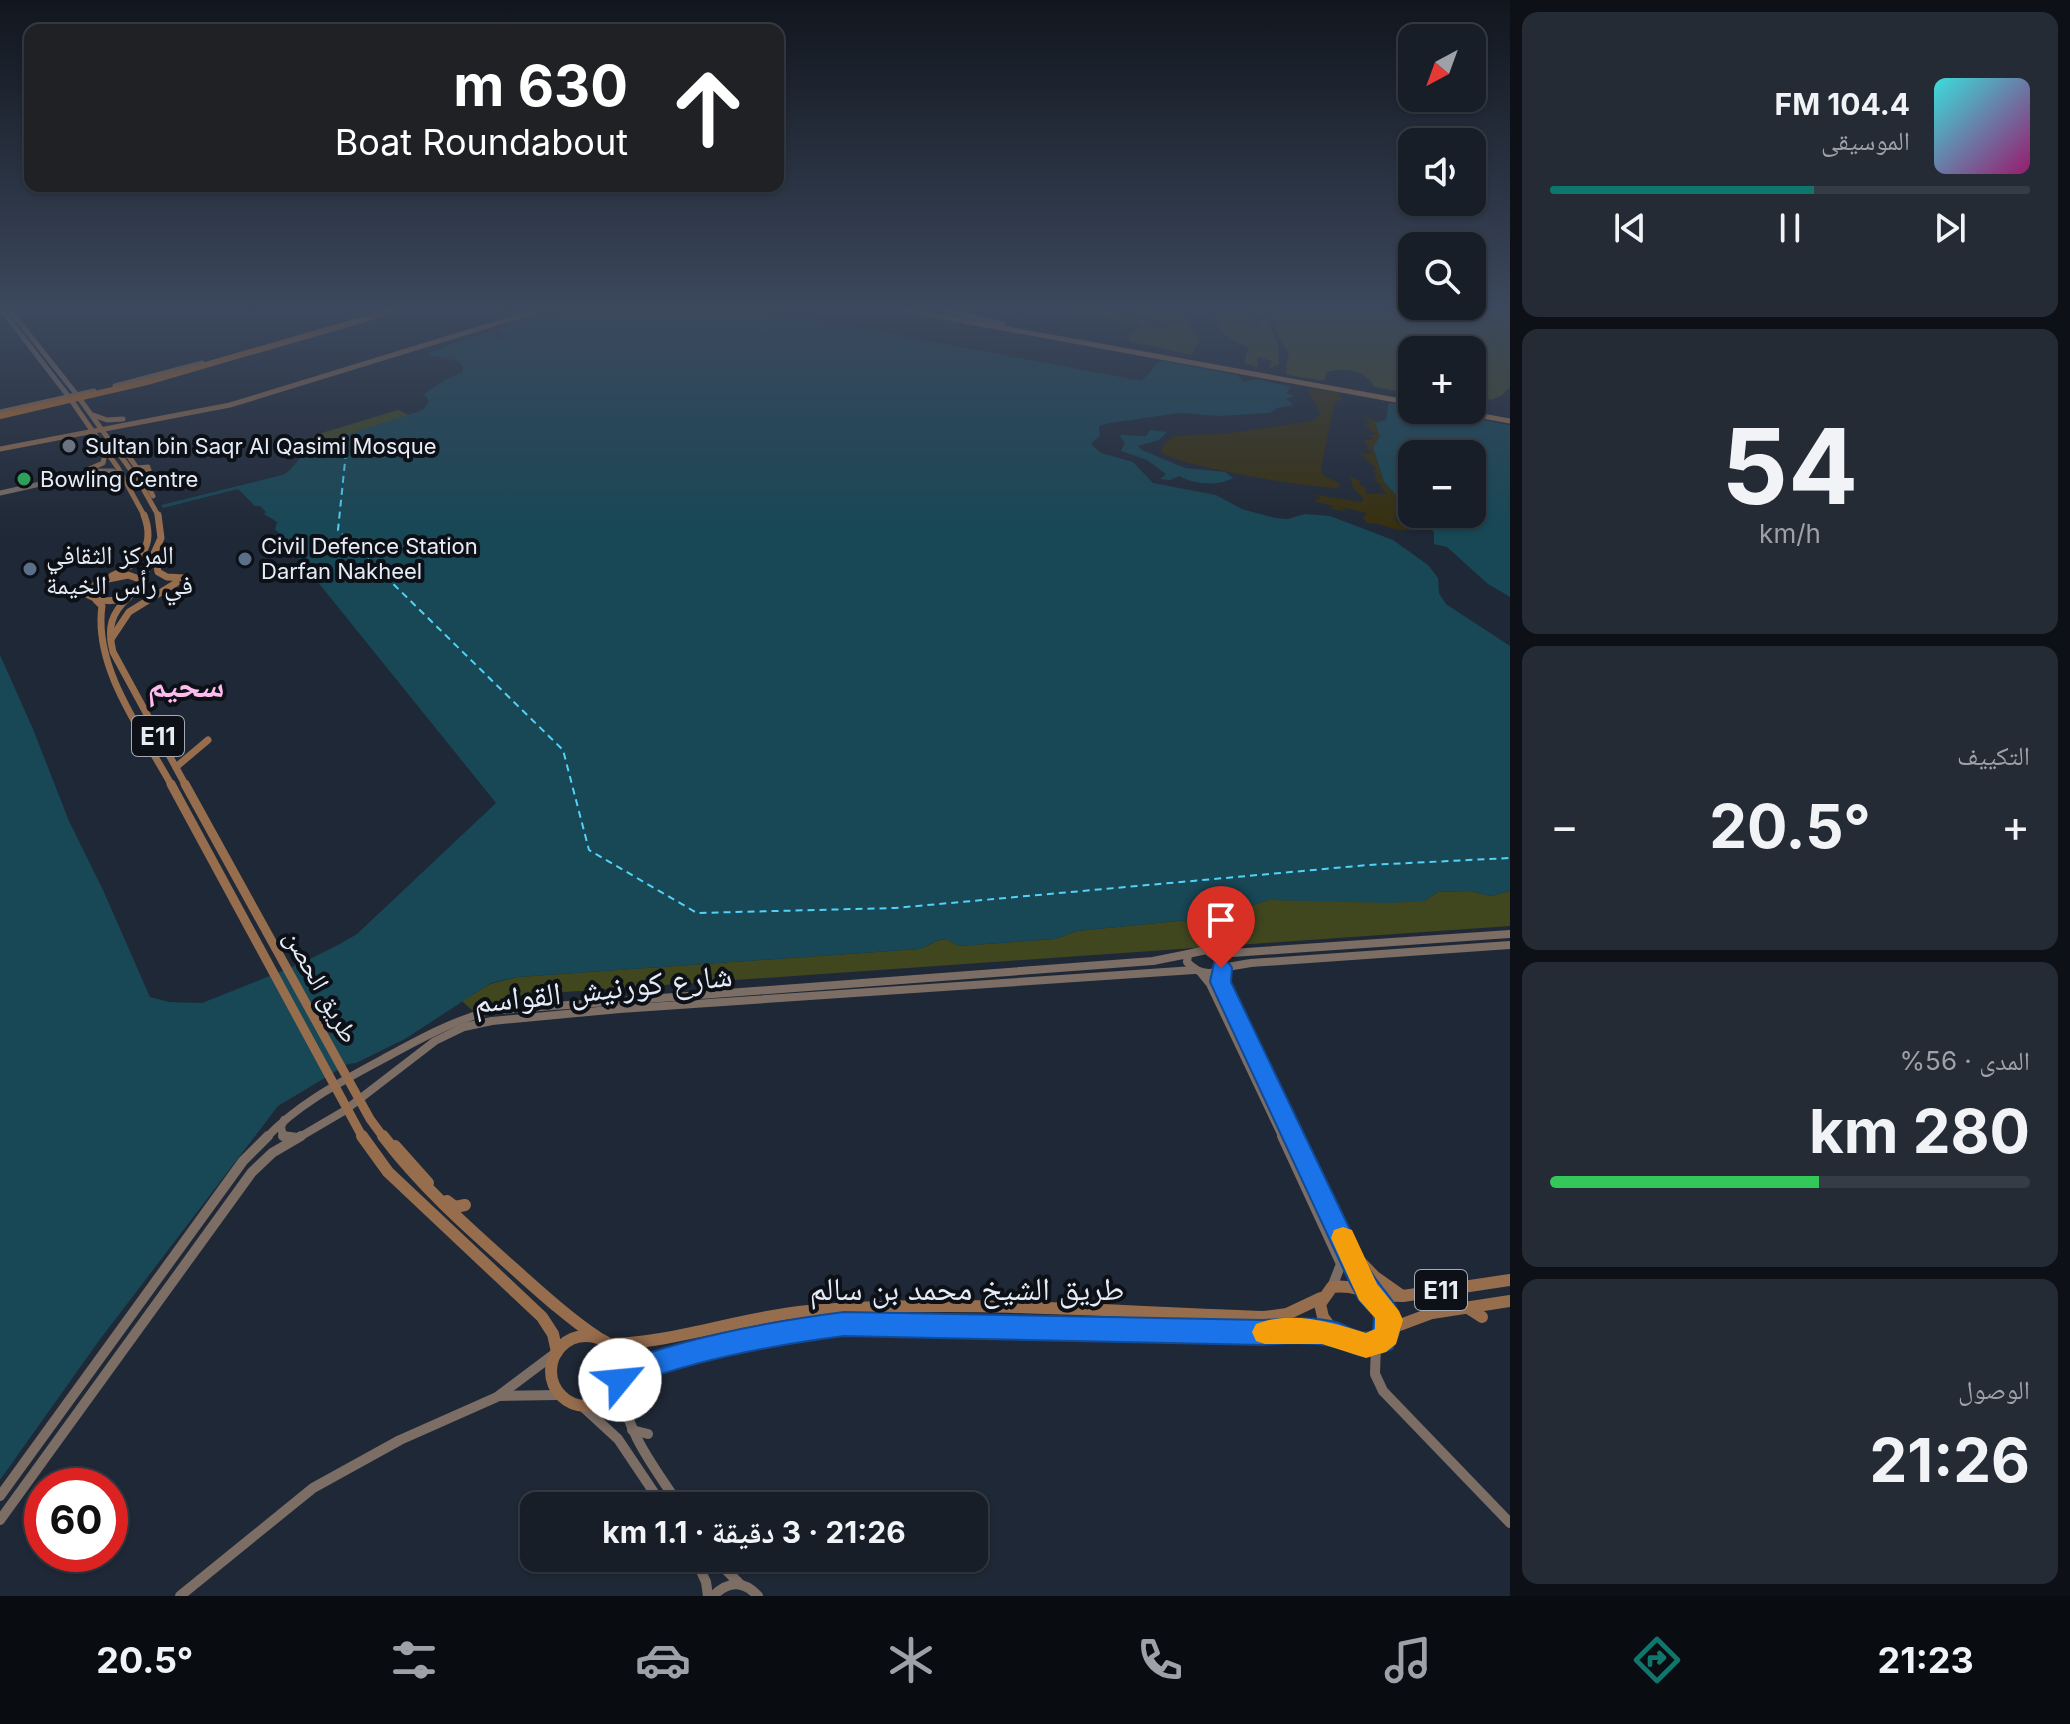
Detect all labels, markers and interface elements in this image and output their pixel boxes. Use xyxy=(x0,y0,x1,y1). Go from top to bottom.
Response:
north arrow xyxy=(1398,24,1486,112)
map controls xyxy=(1398,24,1486,528)
text: 630 m xyxy=(453,52,628,120)
icon: ahead xyxy=(656,56,760,160)
text: 104.4 FM xyxy=(1775,86,1910,122)
text: Boat Roundabout xyxy=(335,120,628,164)
text: الموسيقى xyxy=(1821,125,1910,156)
button: sound xyxy=(1398,128,1486,216)
icon: previous xyxy=(1608,206,1652,250)
icon: pause xyxy=(1768,206,1812,250)
icon: next xyxy=(1928,206,1972,250)
button: search xyxy=(1398,232,1486,320)
button: + xyxy=(1398,336,1486,424)
text: 54 xyxy=(1722,403,1858,529)
place label: Sultan bin Saqr Al Qasimi Mosque xyxy=(85,433,437,459)
marker: Sultan bin Saqr Al Qasimi Mosque xyxy=(60,437,78,455)
button: − xyxy=(1398,440,1486,528)
place label: Bowling Centre xyxy=(40,466,198,492)
marker: Bowling Centre xyxy=(15,470,33,488)
text: km/h xyxy=(1759,518,1821,549)
place label: Civil Defence Station Darfan Nakheel xyxy=(261,533,478,584)
place label: المركز الثقافي في رأس الخيمة xyxy=(46,539,193,605)
marker: Civil Defence Station Darfan Nakheel xyxy=(236,550,254,568)
marker: المركز الثقافي في رأس الخيمة xyxy=(21,560,39,578)
district label: سحيم xyxy=(147,664,225,708)
road number: E11 xyxy=(132,716,184,756)
text: التكييف xyxy=(1957,740,2030,771)
text: 20.5° xyxy=(1709,790,1871,862)
text: − xyxy=(1550,799,1579,853)
text: + xyxy=(2001,799,2030,853)
pin xyxy=(1187,886,1255,968)
icon: arrive xyxy=(1199,898,1243,942)
street label: طريق الحصن xyxy=(277,924,366,1049)
street label: شارع كورنيش القواسم xyxy=(472,955,734,1023)
text: المدى · 56% xyxy=(1900,1045,2030,1076)
text: 280 km xyxy=(1809,1095,2030,1167)
street label: طريق الشيخ محمد بن سالم xyxy=(810,1269,1124,1310)
road number: E11 xyxy=(1415,1270,1467,1310)
position arrow xyxy=(578,1338,662,1422)
text: الوصول xyxy=(1958,1374,2030,1405)
text: 21:26 xyxy=(1870,1424,2030,1496)
speed limit sign: 60 xyxy=(24,1468,128,1572)
text: 21:26 · 3 دقيقة · 1.1 km xyxy=(602,1514,906,1550)
icon: filters xyxy=(386,1632,442,1688)
icon: car xyxy=(635,1632,691,1688)
icon: climate xyxy=(883,1632,939,1688)
icon: phone xyxy=(1132,1632,1188,1688)
icon: music xyxy=(1380,1632,1436,1688)
icon: directions xyxy=(1629,1632,1685,1688)
text: 20.5° xyxy=(96,1638,193,1682)
text: 21:23 xyxy=(1878,1638,1974,1682)

